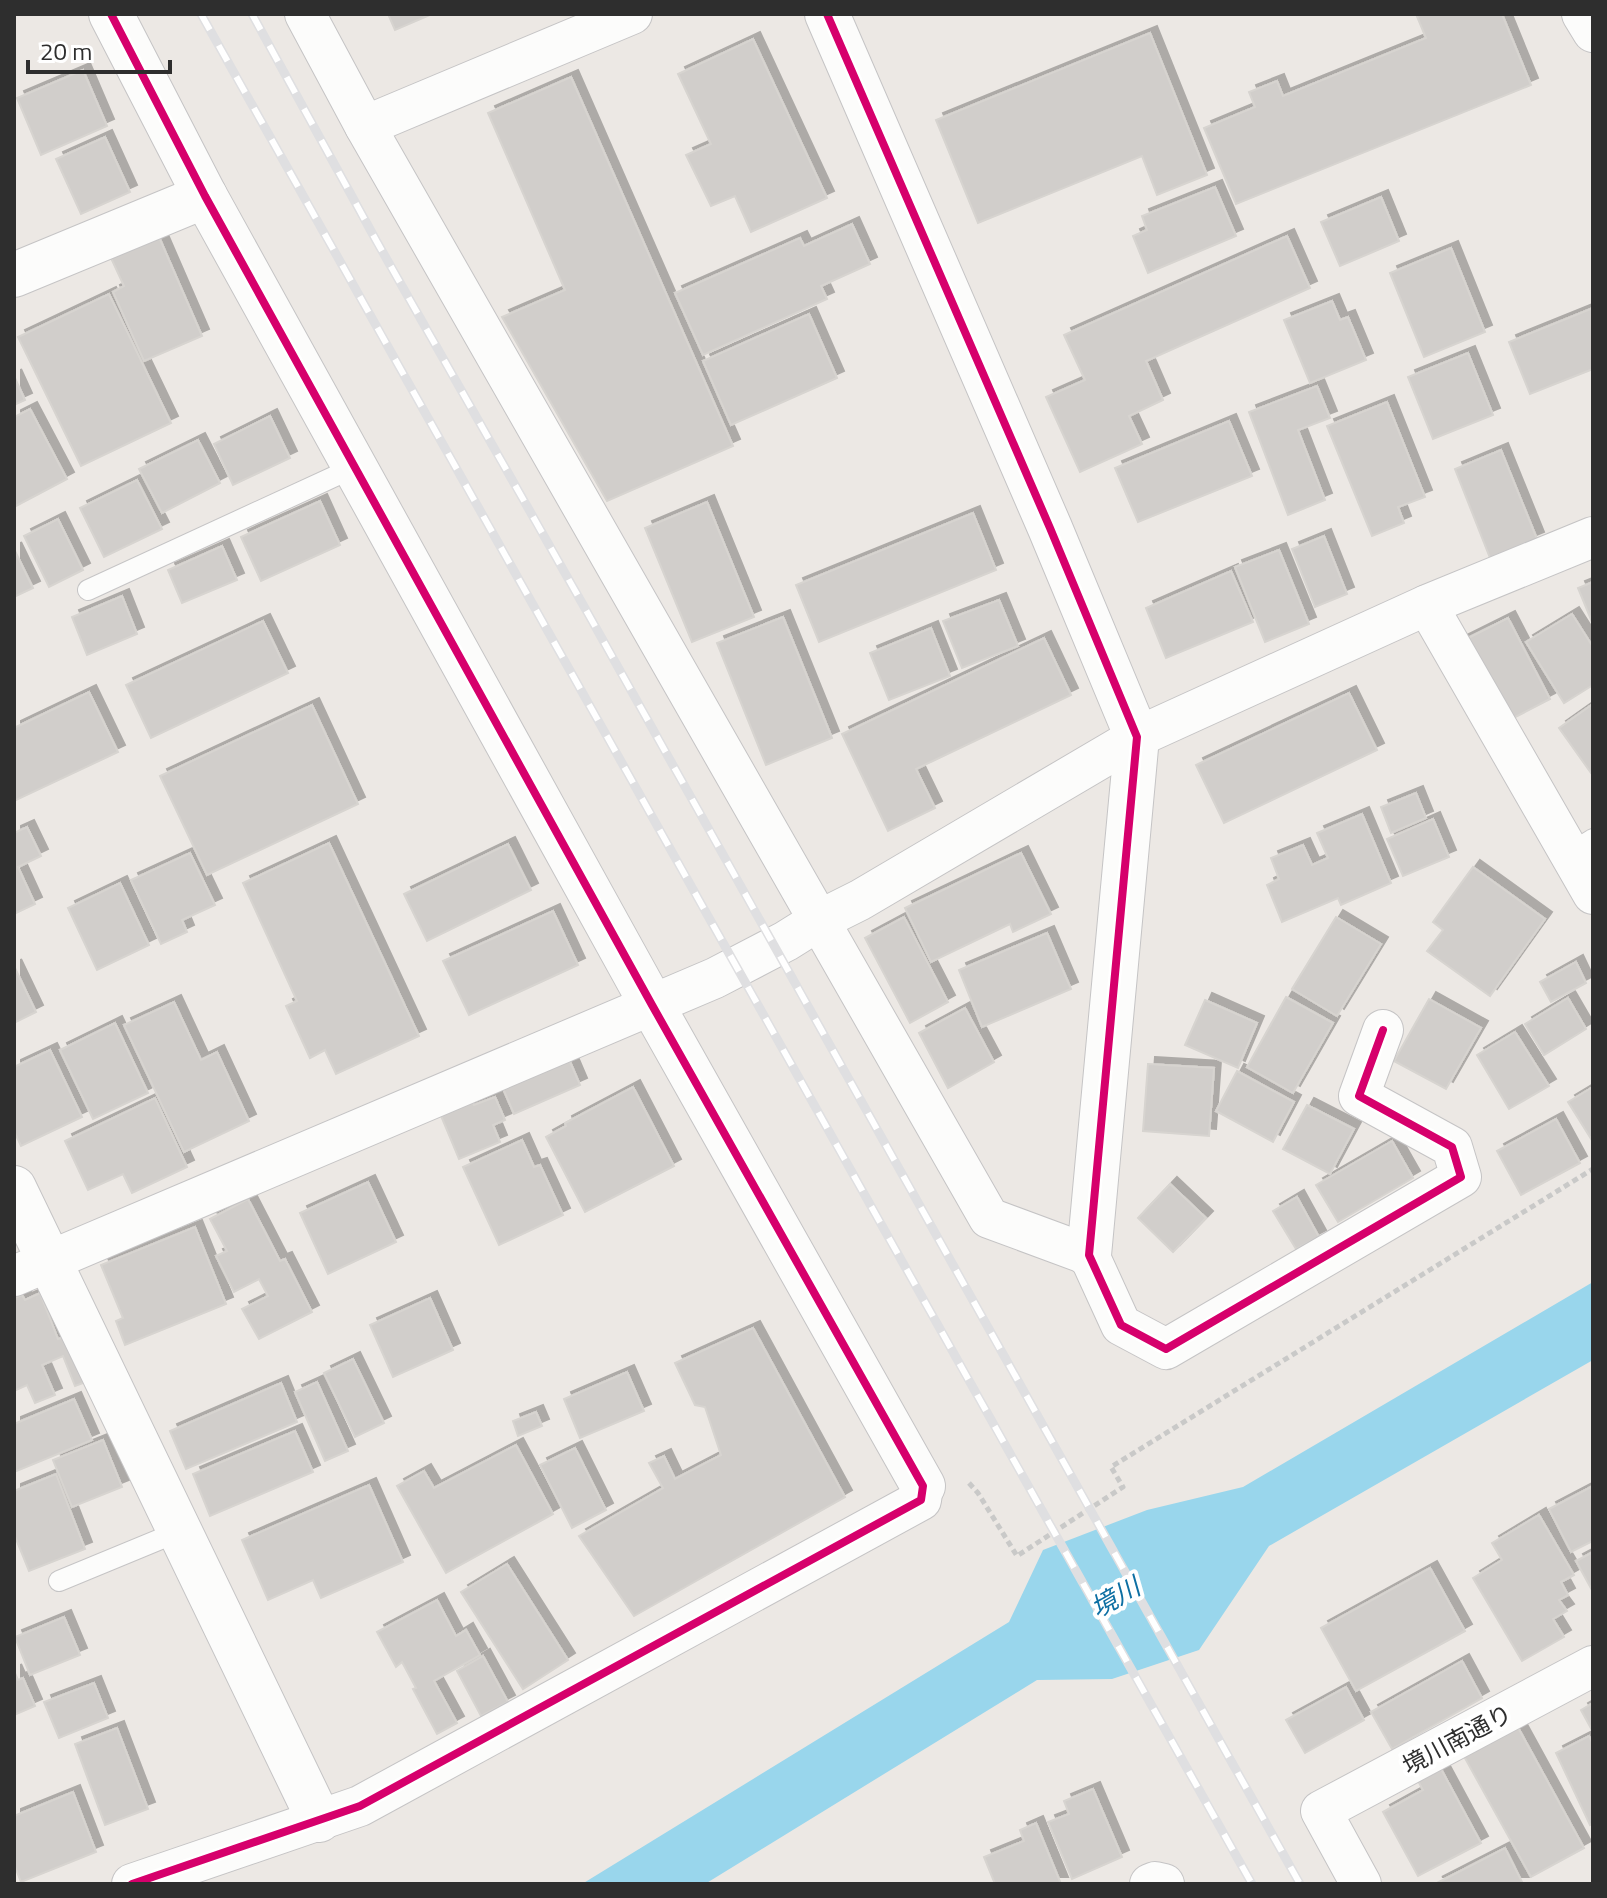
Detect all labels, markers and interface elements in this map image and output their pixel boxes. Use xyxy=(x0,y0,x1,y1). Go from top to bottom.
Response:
scale bar xyxy=(28,24,170,74)
text: 20 m xyxy=(40,33,92,69)
water label: 境川 xyxy=(1083,1566,1150,1627)
street label: 境川南通り xyxy=(1396,1695,1518,1783)

